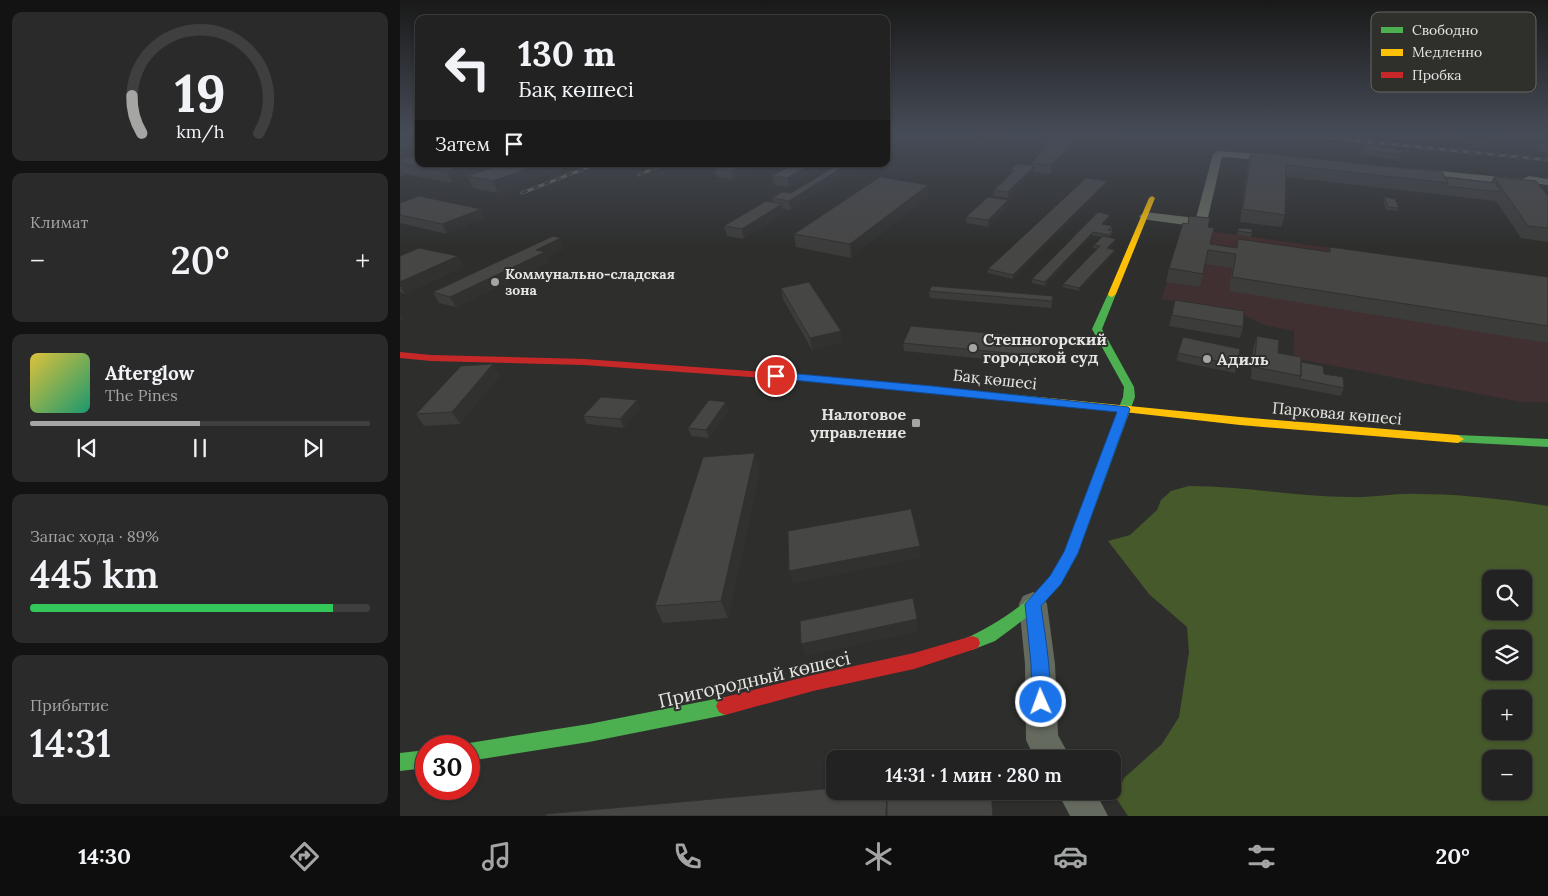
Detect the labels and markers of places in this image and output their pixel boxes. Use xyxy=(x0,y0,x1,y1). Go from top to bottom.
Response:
place label: Коммунально-сладская зона xyxy=(505,265,675,299)
marker: Коммунально-сладская зона xyxy=(489,276,501,288)
place label: Степногорский городской суд xyxy=(983,329,1107,367)
marker: Степногорский городской суд xyxy=(967,342,979,354)
place label: Адиль xyxy=(1217,349,1269,369)
marker: Адиль xyxy=(1201,353,1213,365)
pin xyxy=(755,355,797,397)
place label: Налоговое управление xyxy=(810,404,906,442)
marker: Налоговое управление xyxy=(910,417,922,429)

